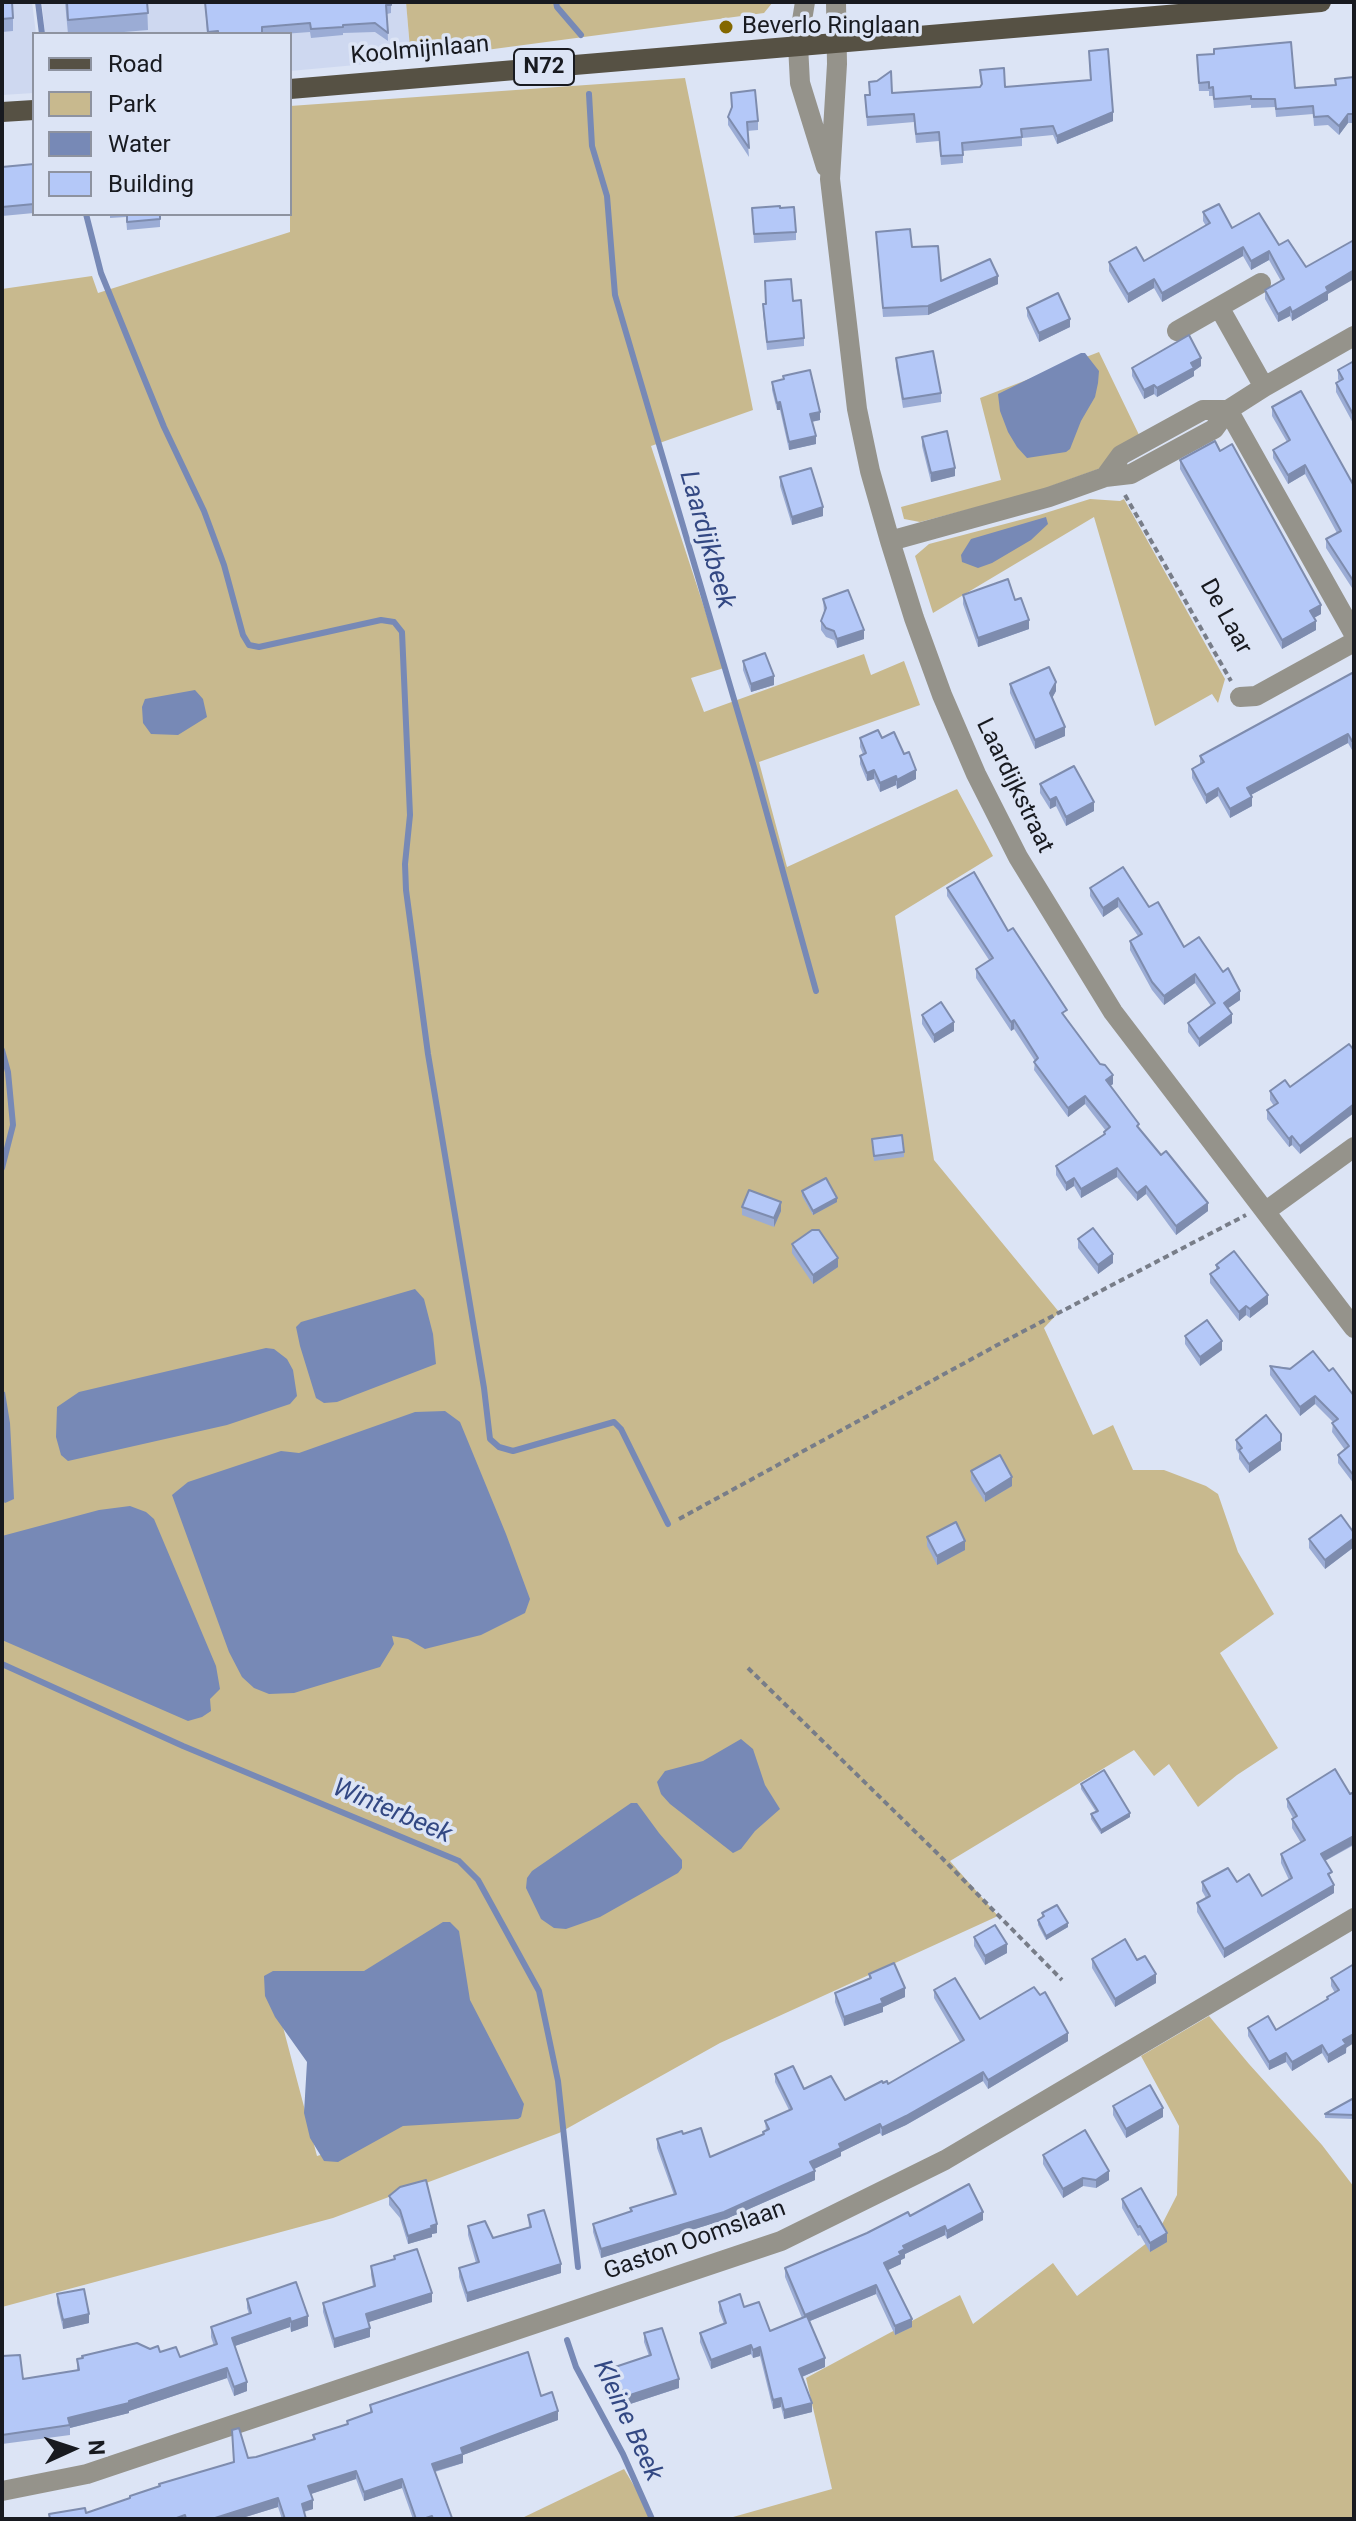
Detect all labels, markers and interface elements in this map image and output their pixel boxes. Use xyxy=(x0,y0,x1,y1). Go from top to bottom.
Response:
place label: Beverlo Ringlaan xyxy=(742,13,920,41)
marker: Beverlo Ringlaan xyxy=(717,18,735,36)
street label: Koolmijnlaan xyxy=(349,31,491,71)
legend xyxy=(32,32,292,216)
road number: N72 xyxy=(514,49,574,85)
text: Road xyxy=(108,50,163,78)
text: Park xyxy=(108,90,156,118)
text: Water xyxy=(108,130,171,158)
text: Building xyxy=(108,170,194,198)
water label: Laardijkbeek xyxy=(671,467,741,613)
street label: De Laar xyxy=(1193,574,1257,660)
street label: Laardijkstraat xyxy=(969,714,1059,858)
water label: Winterbeek xyxy=(328,1773,456,1851)
street label: Gaston Oomslaan xyxy=(600,2195,790,2287)
water label: Kleine Beek xyxy=(585,2355,669,2487)
north arrow xyxy=(32,2409,112,2489)
text: N xyxy=(84,2439,109,2456)

